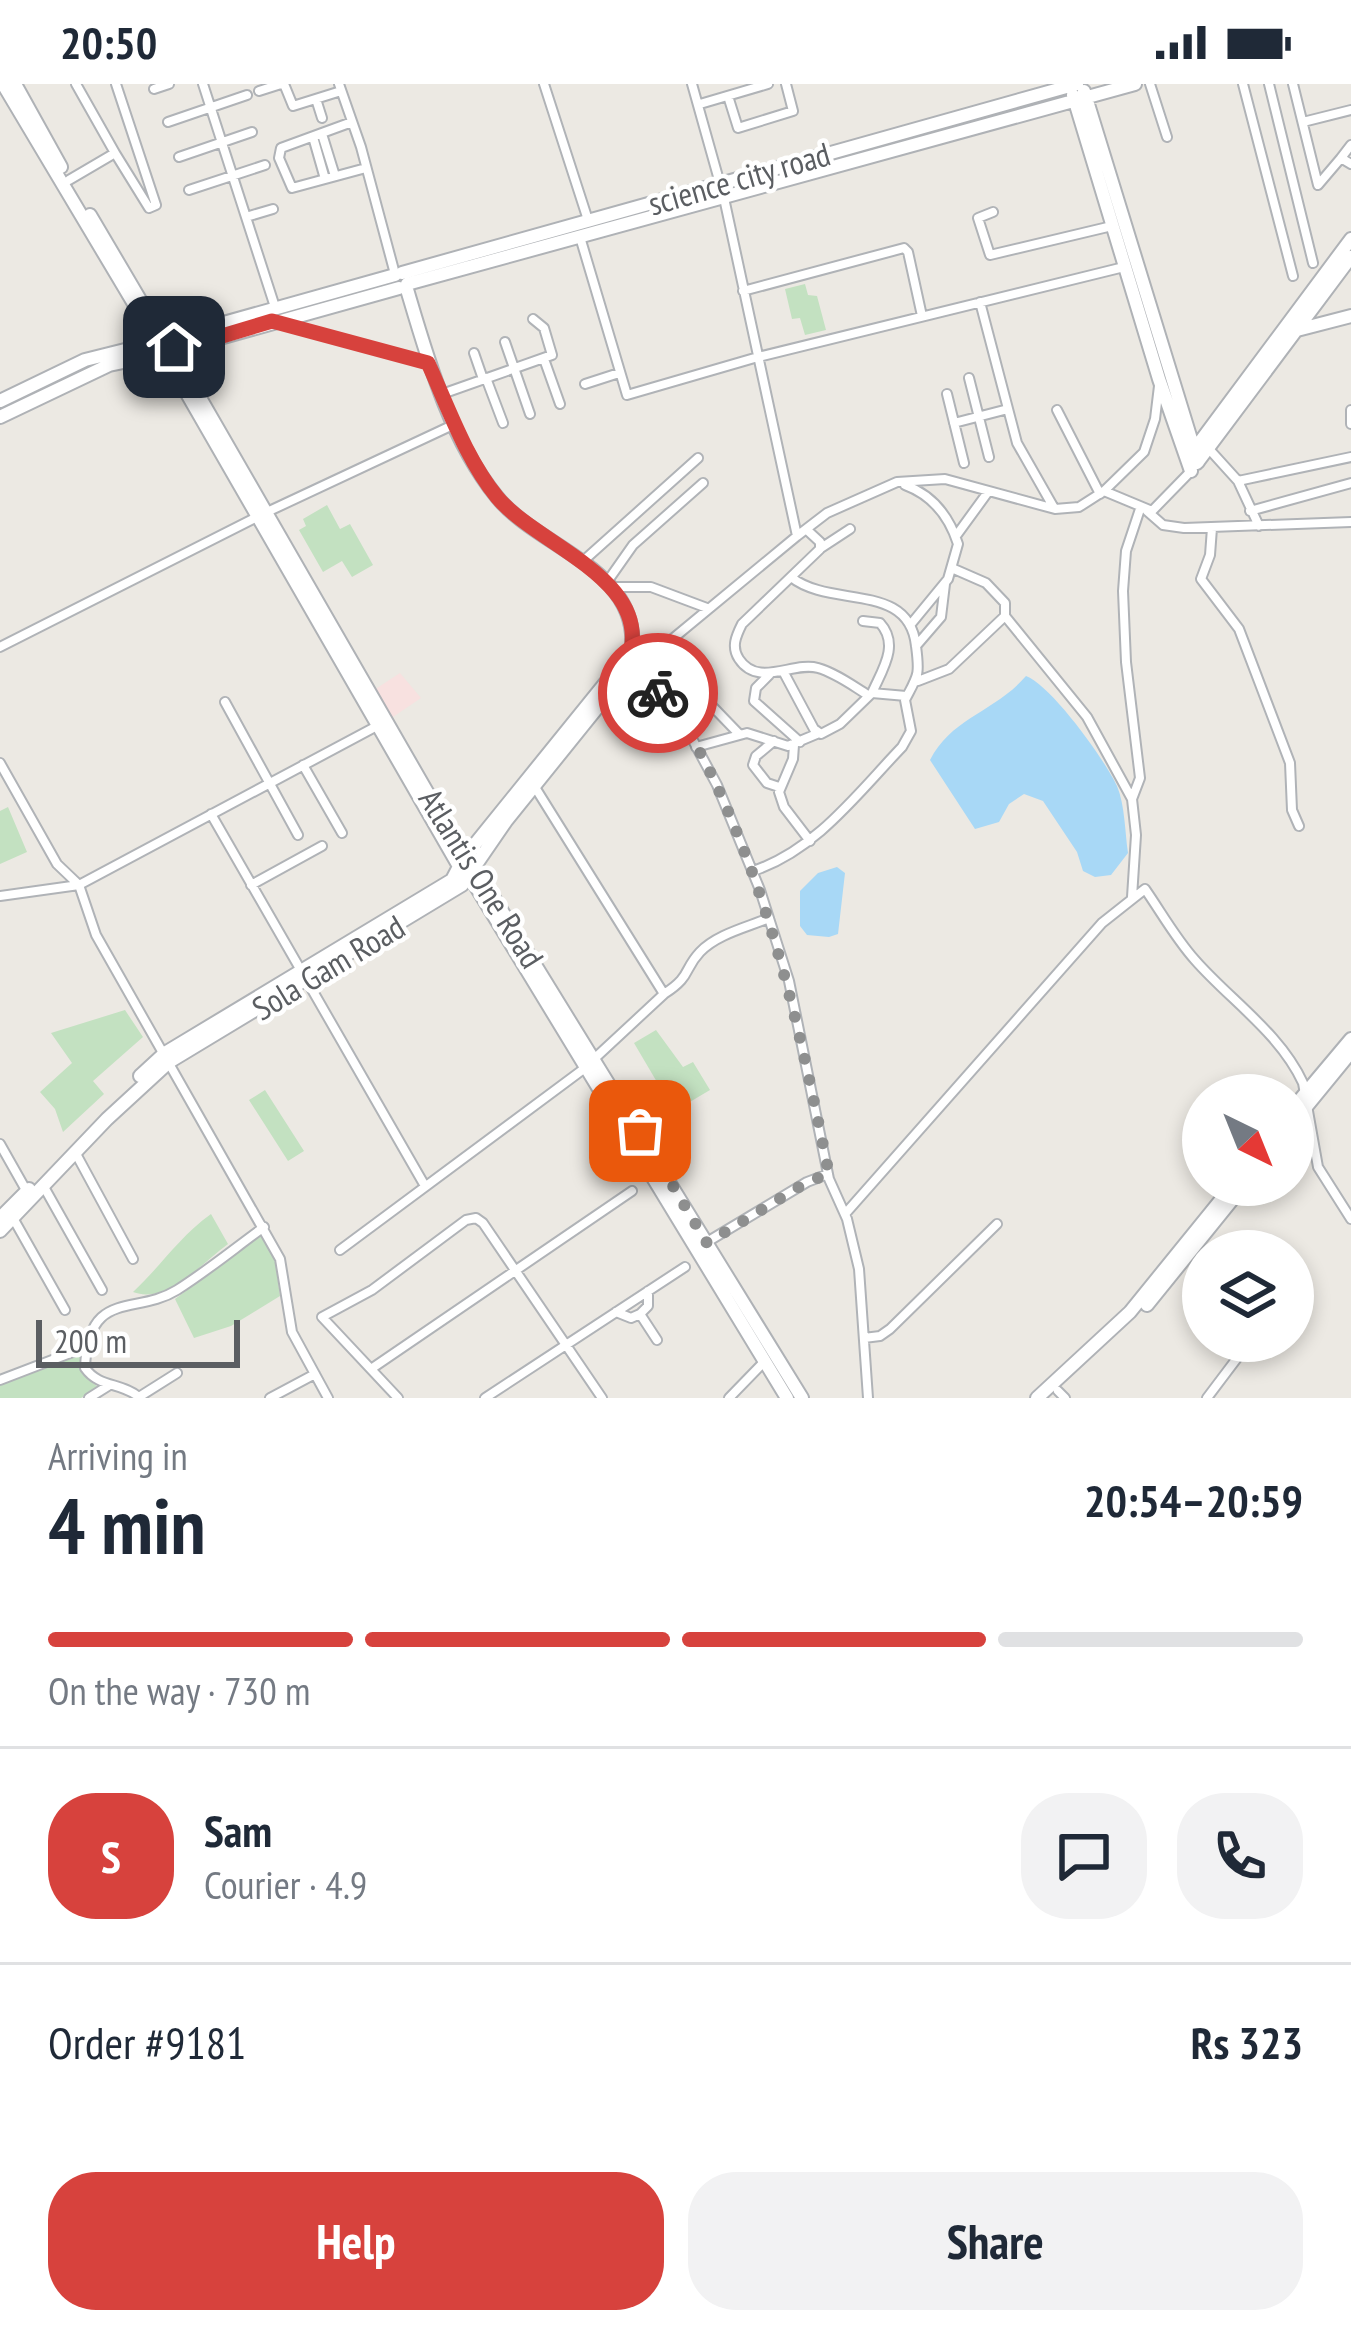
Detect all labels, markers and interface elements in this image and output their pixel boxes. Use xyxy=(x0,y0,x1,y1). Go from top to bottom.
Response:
text: 20:50 xyxy=(60,13,157,71)
street label: science city road xyxy=(643,132,835,224)
pin xyxy=(123,296,225,398)
icon: home xyxy=(141,314,207,380)
courier xyxy=(598,633,718,753)
icon: bike xyxy=(625,660,691,726)
street label: Atlantis One Road xyxy=(410,780,554,976)
street label: Sola Gam Road xyxy=(244,905,412,1029)
north arrow xyxy=(1182,1074,1314,1206)
map controls xyxy=(1182,1074,1314,1362)
pin xyxy=(589,1080,691,1182)
icon: bag xyxy=(607,1098,673,1164)
button: layers xyxy=(1182,1230,1314,1362)
scale bar xyxy=(36,1314,240,1367)
text: 200 m xyxy=(54,1319,127,1362)
text: Arriving in xyxy=(48,1430,188,1481)
text: 20:54–20:59 xyxy=(1084,1471,1303,1529)
text: 4 min xyxy=(48,1475,206,1576)
text: On the way · 730 m xyxy=(48,1665,310,1716)
button: chat xyxy=(1021,1793,1147,1919)
button: phone xyxy=(1177,1793,1303,1919)
text: Sam xyxy=(204,1801,272,1859)
text: S xyxy=(101,1827,121,1885)
text: Courier · 4.9 xyxy=(204,1859,367,1910)
text: Order #9181 xyxy=(48,2013,246,2071)
text: Rs 323 xyxy=(1191,2013,1303,2071)
button: Help xyxy=(48,2172,664,2310)
button: Share xyxy=(688,2172,1303,2310)

